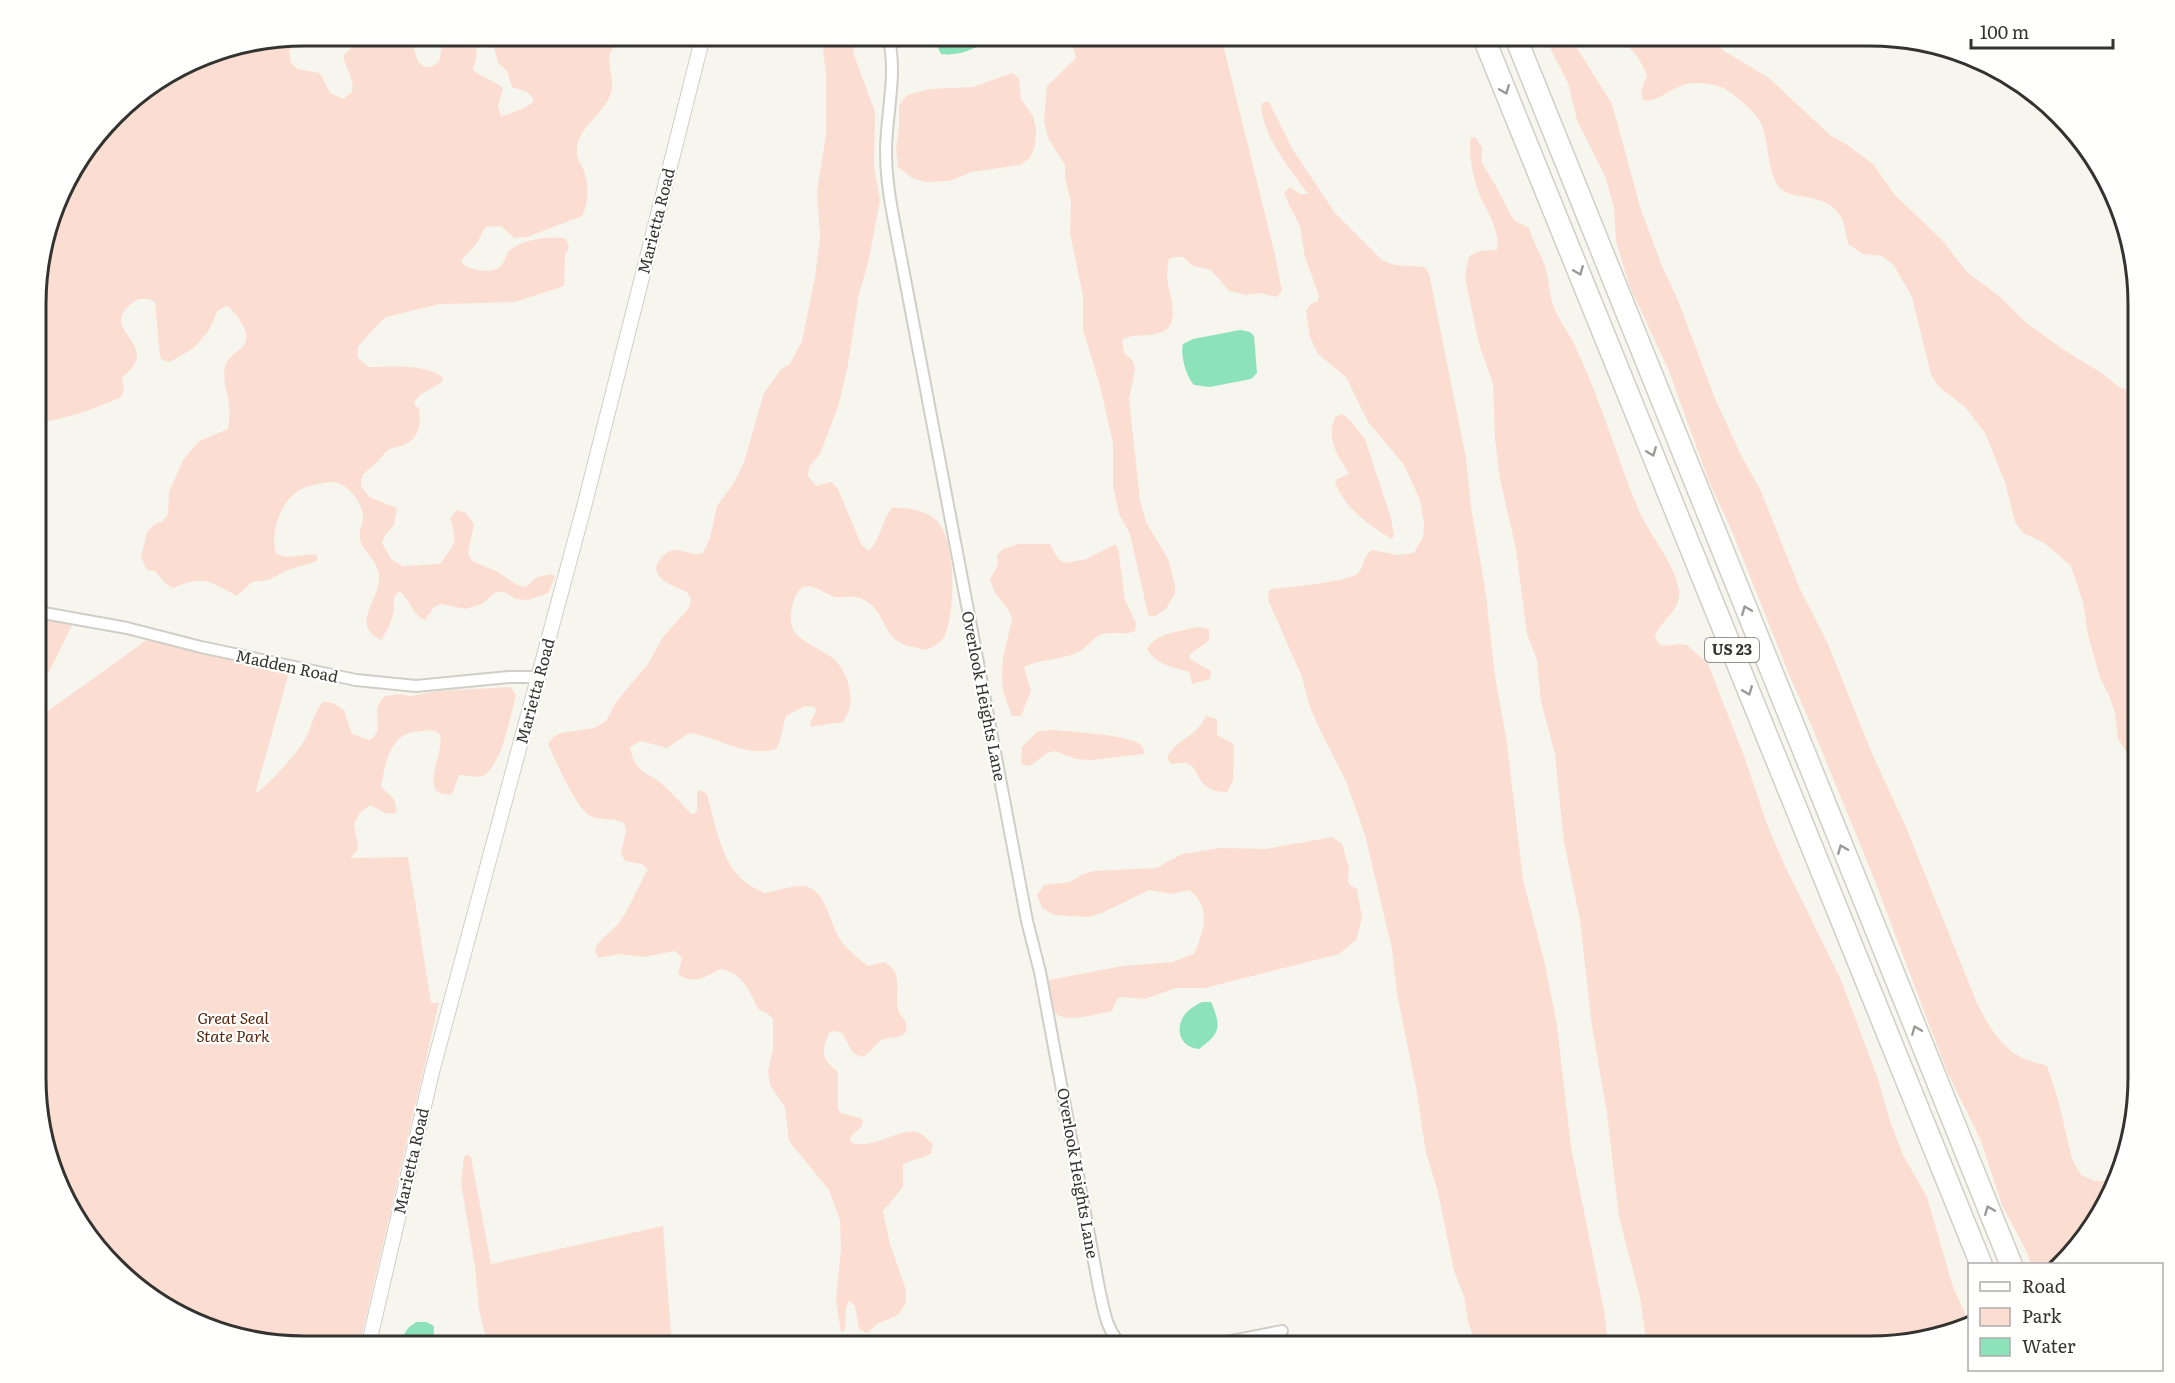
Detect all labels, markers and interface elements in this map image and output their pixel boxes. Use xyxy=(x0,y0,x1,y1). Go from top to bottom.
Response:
scale bar xyxy=(1971,12,2114,50)
text: 100 m xyxy=(1980,18,2029,45)
one-way arrow xyxy=(1498,84,1511,95)
street label: Marietta Road xyxy=(630,165,680,276)
one-way arrow xyxy=(1572,265,1584,276)
one-way arrow xyxy=(1645,445,1657,456)
one-way arrow xyxy=(1741,605,1753,616)
street label: Overlook Heights Lane xyxy=(957,609,1013,783)
street label: Marietta Road xyxy=(508,635,560,746)
road number: US 23 xyxy=(1705,638,1759,662)
street label: Madden Road xyxy=(234,642,341,688)
one-way arrow xyxy=(1741,685,1753,696)
one-way arrow xyxy=(1837,844,1849,855)
park label: Great Seal State Park xyxy=(196,1005,270,1047)
one-way arrow xyxy=(1911,1025,1923,1036)
street label: Overlook Heights Lane xyxy=(1052,1086,1106,1260)
street label: Marietta Road xyxy=(386,1105,434,1216)
one-way arrow xyxy=(1984,1206,1996,1217)
legend xyxy=(1968,1263,2163,1371)
text: Road xyxy=(2022,1272,2066,1299)
text: Park xyxy=(2022,1302,2063,1329)
text: Water xyxy=(2022,1332,2076,1359)

